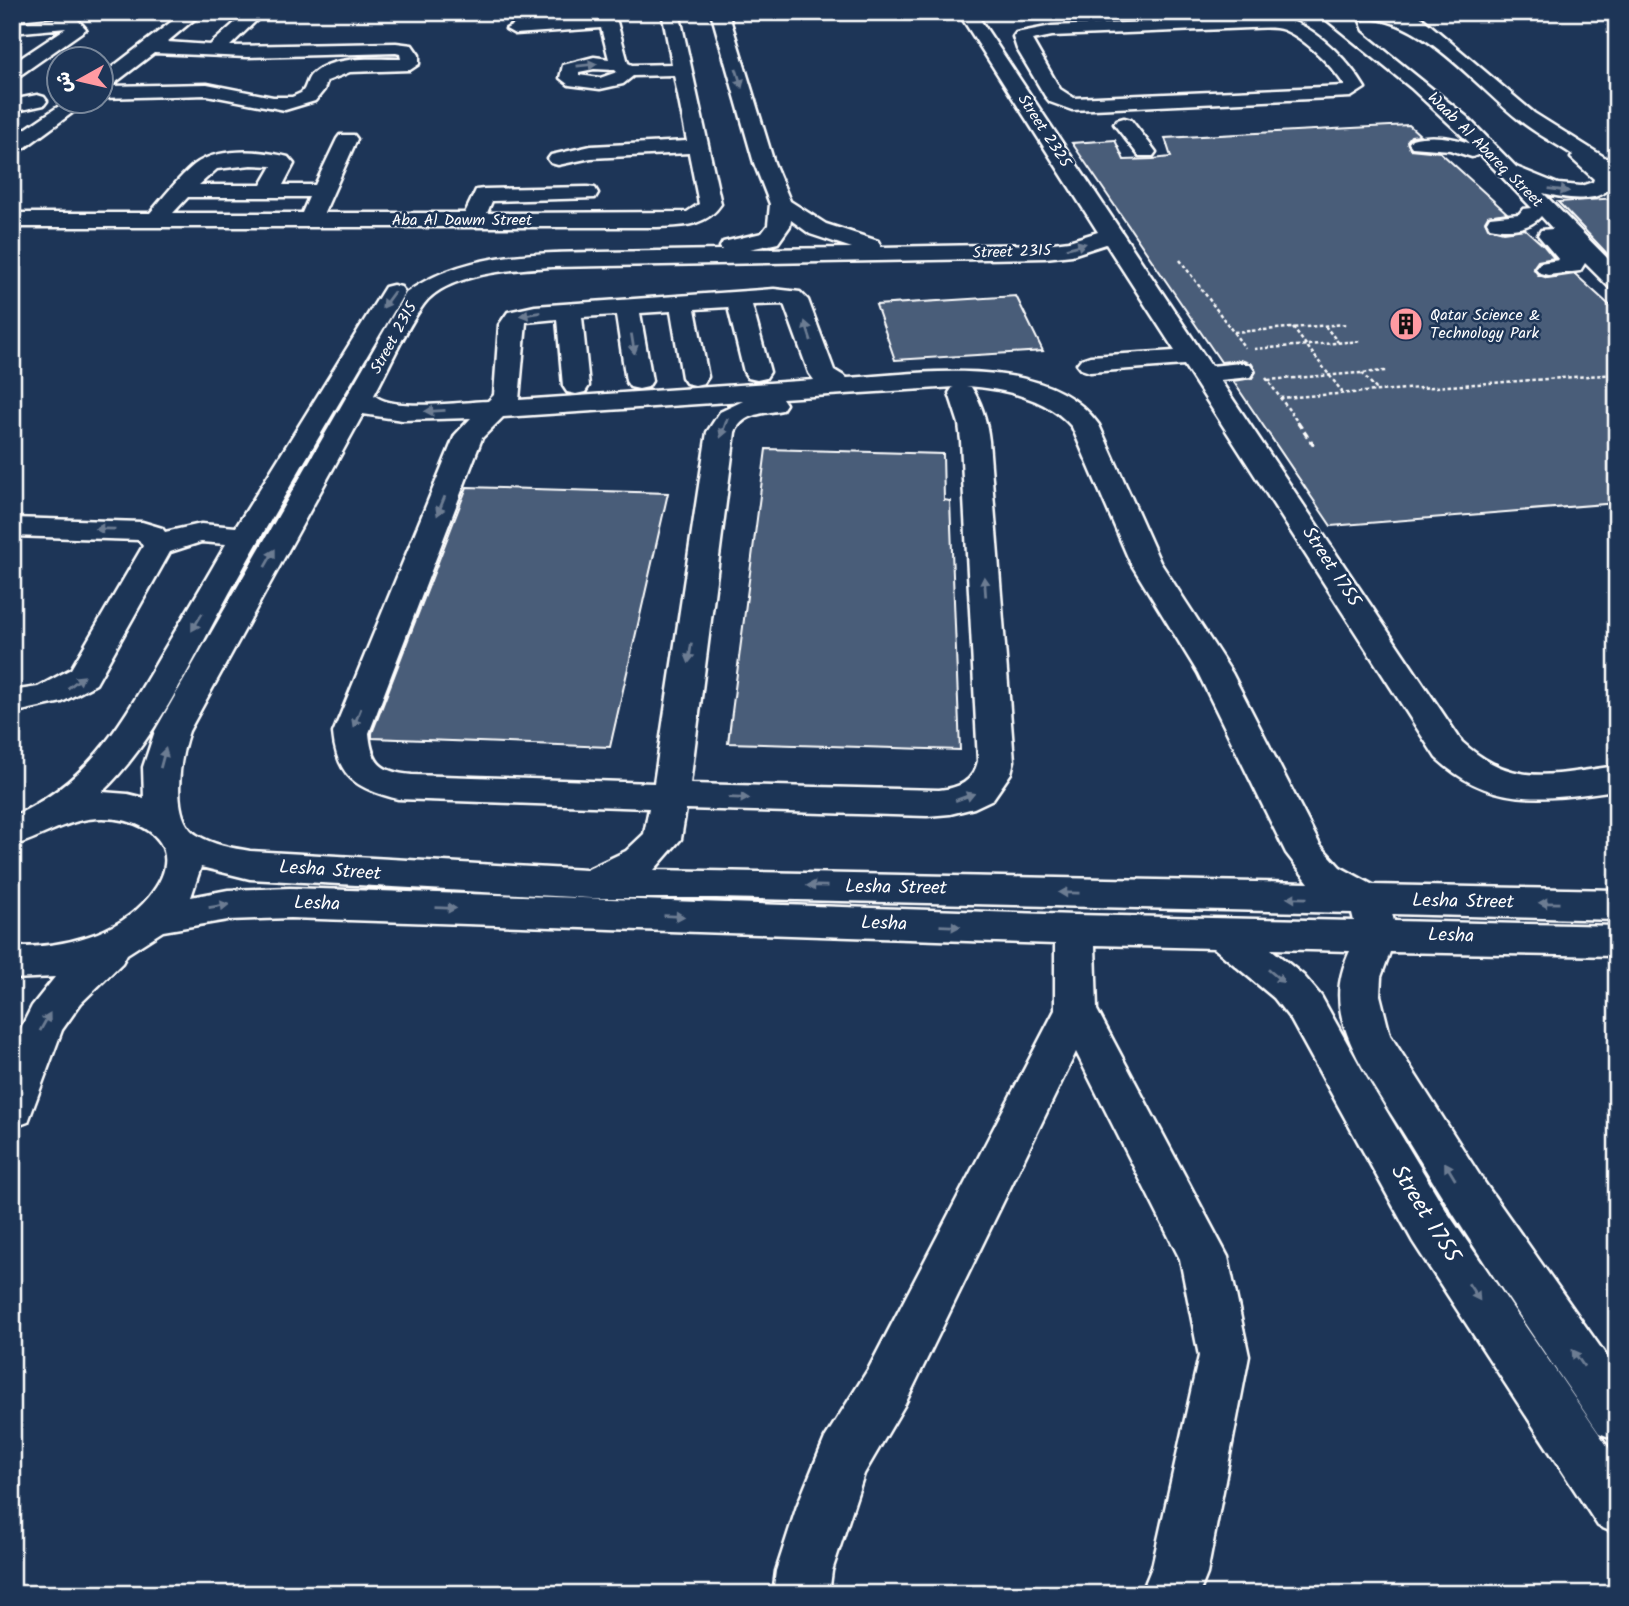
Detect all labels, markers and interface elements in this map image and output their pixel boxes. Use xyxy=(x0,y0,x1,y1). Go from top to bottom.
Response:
north arrow xyxy=(46,46,116,116)
one-way arrow xyxy=(576,59,598,70)
one-way arrow xyxy=(734,67,744,88)
text: ش xyxy=(49,70,81,95)
street label: Waab Al Abareq Street xyxy=(1421,86,1549,214)
street label: Street 2325 xyxy=(1011,89,1078,174)
one-way arrow xyxy=(1548,184,1570,195)
street label: Aba Al Dawm Street xyxy=(392,208,533,233)
street label: Street 2315 xyxy=(972,238,1053,266)
one-way arrow xyxy=(1065,240,1087,251)
one-way arrow xyxy=(381,291,395,309)
street label: Street 2315 xyxy=(364,296,425,379)
place label: Qatar Science & Technology Park xyxy=(1430,303,1540,346)
building icon: Qatar Science & Technology Park xyxy=(1387,305,1425,343)
one-way arrow xyxy=(519,309,541,320)
one-way arrow xyxy=(802,321,813,342)
one-way arrow xyxy=(628,333,639,355)
one-way arrow xyxy=(424,405,446,416)
one-way arrow xyxy=(718,418,729,439)
one-way arrow xyxy=(435,496,446,517)
street label: Street 1755 xyxy=(1294,521,1369,615)
one-way arrow xyxy=(94,523,116,535)
one-way arrow xyxy=(264,548,276,568)
one-way arrow xyxy=(979,575,990,597)
one-way arrow xyxy=(190,612,203,631)
one-way arrow xyxy=(685,642,696,664)
one-way arrow xyxy=(67,675,85,689)
one-way arrow xyxy=(352,707,363,728)
one-way arrow xyxy=(158,746,169,768)
one-way arrow xyxy=(728,792,750,804)
one-way arrow xyxy=(955,792,976,803)
street label: Lesha Street xyxy=(278,852,383,890)
street label: Lesha Street xyxy=(845,872,948,904)
one-way arrow xyxy=(806,881,828,892)
street label: Lesha Street xyxy=(1412,886,1515,918)
one-way arrow xyxy=(1058,887,1080,898)
street label: Lesha xyxy=(293,888,341,920)
one-way arrow xyxy=(1285,892,1307,904)
one-way arrow xyxy=(1537,898,1559,909)
one-way arrow xyxy=(208,900,230,911)
one-way arrow xyxy=(436,903,458,914)
street label: Lesha xyxy=(860,908,908,940)
one-way arrow xyxy=(663,911,685,922)
one-way arrow xyxy=(939,920,961,932)
street label: Lesha xyxy=(1427,920,1475,952)
one-way arrow xyxy=(1267,968,1284,983)
one-way arrow xyxy=(39,1013,51,1032)
street label: Street 1755 xyxy=(1381,1158,1470,1272)
one-way arrow xyxy=(1443,1161,1456,1180)
one-way arrow xyxy=(1467,1283,1481,1301)
one-way arrow xyxy=(1572,1349,1585,1368)

